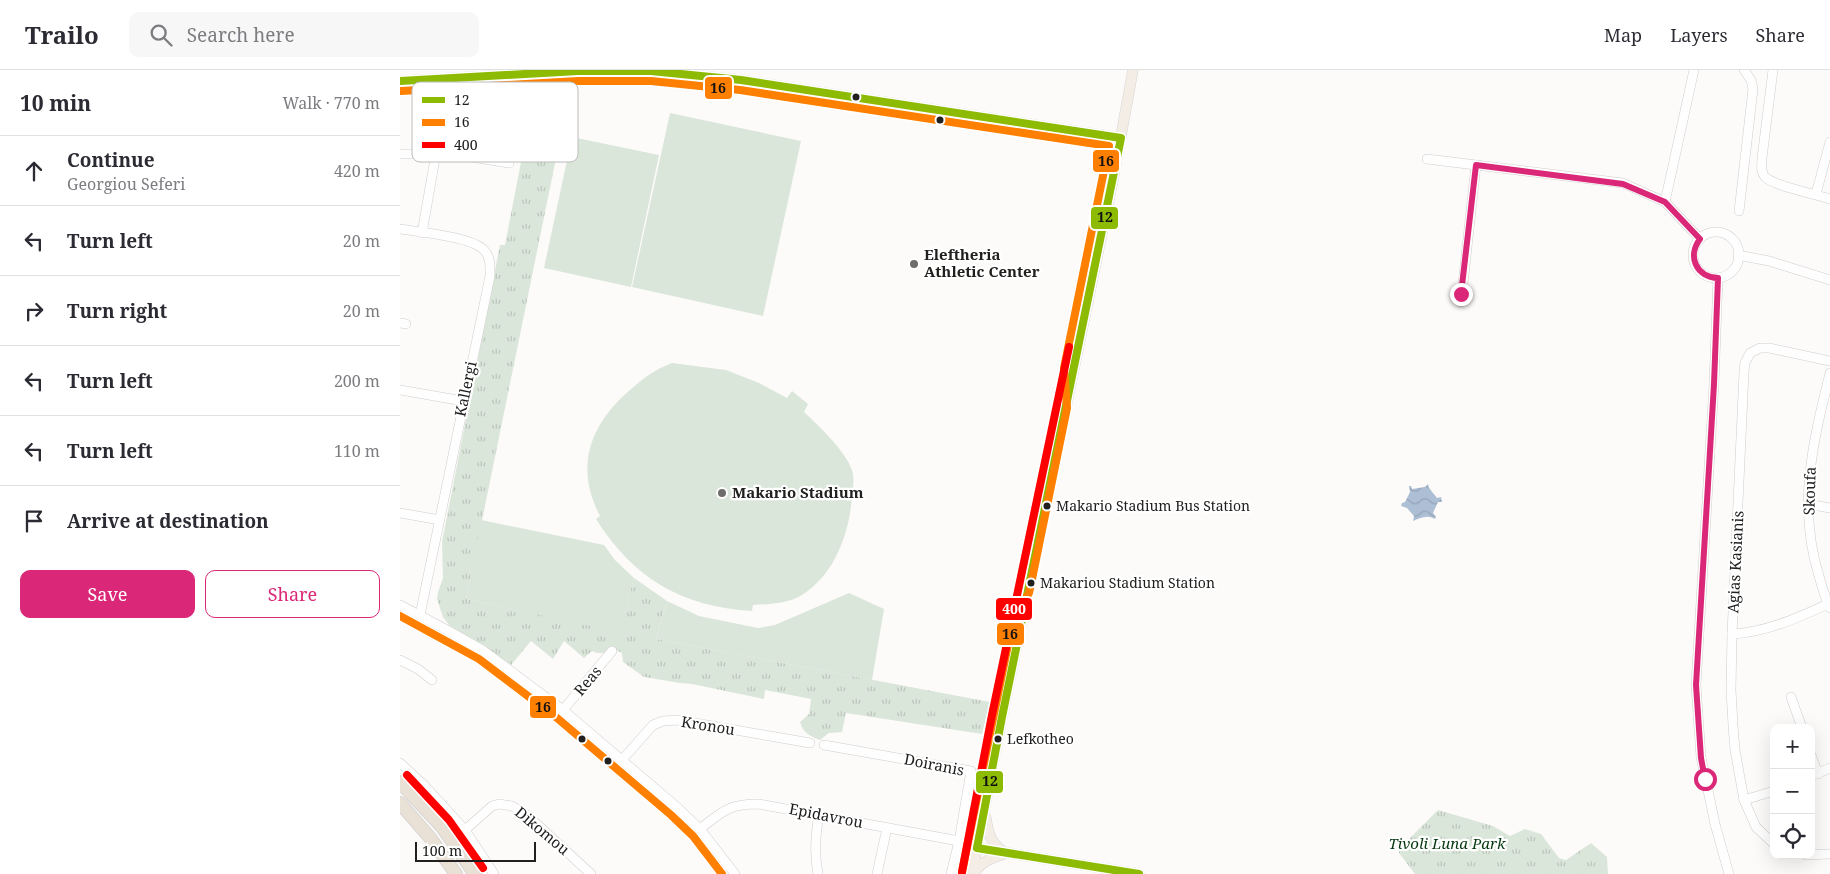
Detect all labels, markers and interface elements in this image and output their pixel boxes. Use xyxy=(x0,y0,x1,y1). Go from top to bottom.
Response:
search box xyxy=(129,12,479,57)
text: Trailo xyxy=(25,18,99,51)
icon: search xyxy=(147,21,175,49)
text: Search here xyxy=(187,22,295,48)
text: Map xyxy=(1604,23,1642,47)
text: Layers xyxy=(1670,23,1728,47)
text: Share xyxy=(1756,23,1805,47)
line badge: 16 xyxy=(704,76,733,100)
text: 16 xyxy=(710,78,726,97)
legend xyxy=(412,82,578,162)
text: 10 min xyxy=(20,89,91,117)
text: 12 xyxy=(454,90,470,109)
text: Walk · 770 m xyxy=(283,92,380,114)
unlabelled marker xyxy=(851,92,861,102)
text: 16 xyxy=(454,112,470,131)
unlabelled marker xyxy=(935,115,945,125)
text: 400 xyxy=(454,135,478,154)
text: Continue xyxy=(67,147,155,173)
line badge: 16 xyxy=(1092,149,1120,173)
text: 16 xyxy=(1098,151,1114,170)
icon: ahead xyxy=(20,157,48,185)
text: 420 m xyxy=(334,160,380,182)
text: Georgiou Seferi xyxy=(67,173,185,195)
line badge: 12 xyxy=(1090,206,1119,230)
text: 12 xyxy=(1097,207,1113,226)
icon: left xyxy=(20,227,48,255)
text: Turn left xyxy=(67,228,153,254)
text: 20 m xyxy=(343,230,380,252)
place label: Eleftheria Athletic Center xyxy=(924,244,1040,281)
marker: Eleftheria Athletic Center xyxy=(908,258,920,270)
route end xyxy=(1450,283,1473,306)
icon: right xyxy=(20,297,48,325)
text: Turn right xyxy=(67,298,167,324)
text: 20 m xyxy=(343,300,380,322)
street label: Kallergi xyxy=(449,359,481,418)
icon: left xyxy=(20,367,48,395)
text: Turn left xyxy=(67,368,153,394)
text: 200 m xyxy=(334,370,380,392)
icon: left xyxy=(20,437,48,465)
text: Turn left xyxy=(67,438,153,464)
text: 110 m xyxy=(334,440,380,462)
street label: Skoufa xyxy=(1798,466,1820,516)
place label: Makario Stadium xyxy=(732,482,864,502)
marker: Makario Stadium xyxy=(716,487,728,499)
place label: Makario Stadium Bus Station xyxy=(1056,496,1250,515)
marker: Makario Stadium Bus Station xyxy=(1042,501,1052,511)
icon: arrive xyxy=(20,507,48,535)
text: Arrive at destination xyxy=(67,508,269,534)
street label: Agias Kasianis xyxy=(1722,510,1748,614)
button: Save xyxy=(20,570,195,618)
button: Share xyxy=(205,570,380,618)
place label: Makariou Stadium Station xyxy=(1040,573,1215,592)
marker: Makariou Stadium Station xyxy=(1026,578,1036,588)
line badge: 400 xyxy=(995,597,1033,621)
text: 400 xyxy=(1002,599,1026,618)
line badge: 16 xyxy=(996,622,1025,646)
text: 16 xyxy=(1002,624,1018,643)
street label: Reas xyxy=(569,661,606,699)
line badge: 16 xyxy=(529,695,557,719)
text: 16 xyxy=(535,697,551,716)
street label: Kronou xyxy=(680,711,737,739)
map controls xyxy=(1770,724,1815,859)
button: + xyxy=(1770,724,1815,769)
place label: Lefkotheo xyxy=(1007,729,1074,748)
unlabelled marker xyxy=(577,734,587,744)
marker: Lefkotheo xyxy=(993,734,1003,744)
street label: Doiranis xyxy=(902,748,966,780)
unlabelled marker xyxy=(603,756,613,766)
route start xyxy=(1694,768,1717,791)
button: − xyxy=(1770,769,1815,814)
line badge: 12 xyxy=(975,770,1004,794)
text: 12 xyxy=(982,771,998,790)
street label: Epidavrou xyxy=(787,798,865,832)
street label: Dikomou xyxy=(511,802,574,859)
button: locate xyxy=(1770,814,1815,859)
park label: Tivoli Luna Park xyxy=(1389,833,1506,853)
scale bar xyxy=(415,839,536,862)
text: 100 m xyxy=(422,841,462,860)

